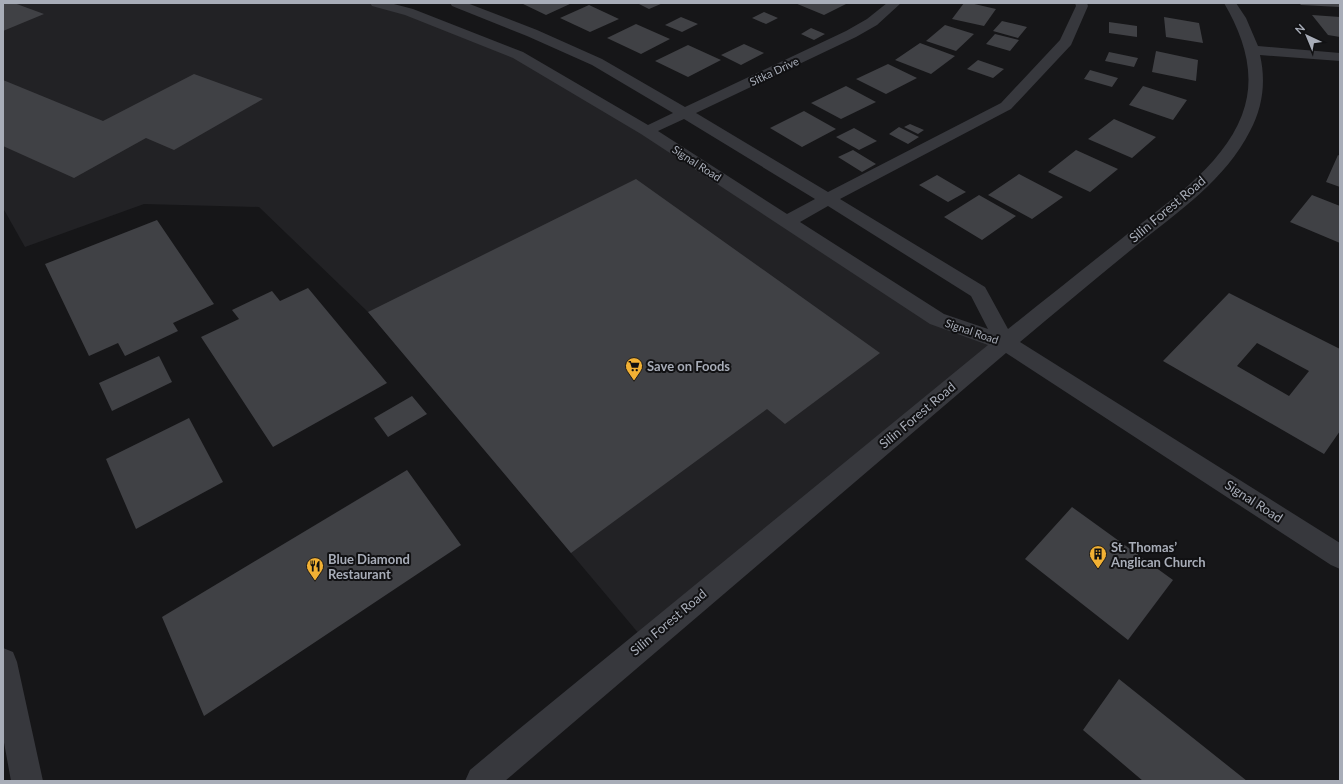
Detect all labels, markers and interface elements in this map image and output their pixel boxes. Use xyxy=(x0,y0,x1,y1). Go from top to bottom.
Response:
north arrow xyxy=(1287,16,1327,56)
text: N xyxy=(1292,21,1307,36)
street label: Sitka Drive xyxy=(747,54,801,88)
street label: Signal Road xyxy=(670,142,724,184)
street label: Silin Forest Road xyxy=(1126,172,1208,246)
street label: Signal Road xyxy=(944,316,1000,346)
supermarket icon: Save on Foods xyxy=(624,356,644,381)
place label: Save on Foods xyxy=(647,358,730,374)
street label: Silin Forest Road xyxy=(876,378,958,452)
street label: Signal Road xyxy=(1222,476,1286,526)
place label: St. Thomas’ Anglican Church xyxy=(1110,539,1206,570)
building icon: St. Thomas’ Anglican Church xyxy=(1088,544,1108,569)
place label: Blue Diamond Restaurant xyxy=(328,551,410,582)
restaurant icon: Blue Diamond Restaurant xyxy=(305,556,325,581)
street label: Silin Forest Road xyxy=(627,585,709,659)

